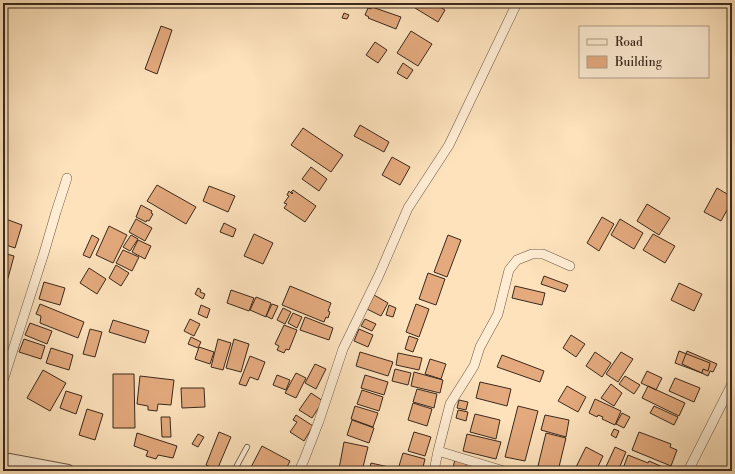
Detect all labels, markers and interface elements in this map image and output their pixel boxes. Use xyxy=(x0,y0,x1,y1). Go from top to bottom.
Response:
legend xyxy=(579,26,709,78)
text: Road xyxy=(615,35,643,50)
text: Building xyxy=(614,55,663,70)

